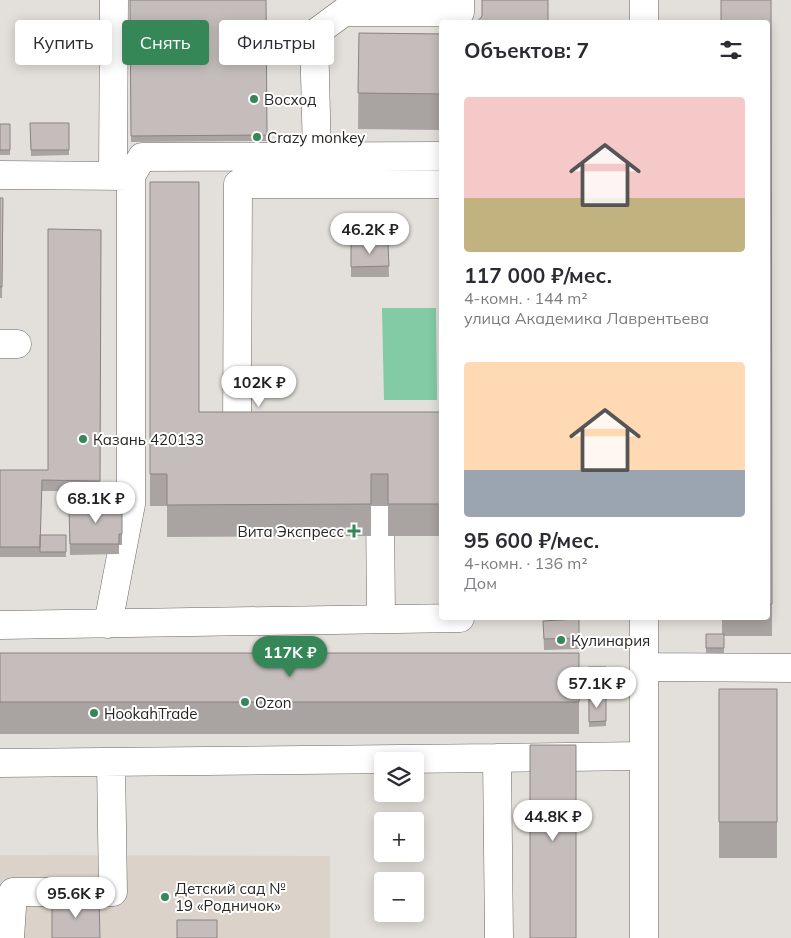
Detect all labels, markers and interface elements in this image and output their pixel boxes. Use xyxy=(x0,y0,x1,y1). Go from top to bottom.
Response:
chip: Купить xyxy=(15,20,112,65)
chip: Снять xyxy=(122,20,209,65)
chip: Фильтры xyxy=(219,20,334,65)
icon: filters xyxy=(717,36,745,64)
text: Объектов: 7 xyxy=(464,37,589,63)
place label: Восход xyxy=(264,90,316,109)
marker: Восход xyxy=(248,93,260,105)
place label: Crazy monkey xyxy=(267,128,365,147)
icon: home xyxy=(560,130,650,220)
marker: Crazy monkey xyxy=(251,131,263,143)
pin: 46.2K ₽ xyxy=(324,212,416,255)
text: 46.2K ₽ xyxy=(341,219,399,239)
text: 117 000 ₽/мес. xyxy=(464,262,612,288)
text: 4-комн. · 144 m² xyxy=(464,288,588,308)
text: улица Академика Лаврентьева xyxy=(464,308,709,328)
pin: 102K ₽ xyxy=(218,366,300,408)
text: 102K ₽ xyxy=(232,372,286,392)
icon: home xyxy=(560,395,650,485)
place label: Казань 420133 xyxy=(93,430,204,449)
marker: Казань 420133 xyxy=(77,433,89,445)
pin: 68.1K ₽ xyxy=(50,482,142,524)
text: 68.1K ₽ xyxy=(67,488,125,508)
place label: Вита Экспресс xyxy=(237,522,344,541)
marker: Вита Экспресс xyxy=(348,525,360,537)
text: 95 600 ₽/мес. xyxy=(464,527,599,553)
text: 4-комн. · 136 m² xyxy=(464,553,588,573)
text: Дом xyxy=(464,573,497,593)
place label: Кулинария xyxy=(571,631,650,650)
marker: Кулинария xyxy=(555,634,567,646)
pin: 117K ₽ xyxy=(249,636,331,678)
text: 117K ₽ xyxy=(263,642,317,662)
pin: 57.1K ₽ xyxy=(551,666,643,709)
text: 57.1K ₽ xyxy=(568,673,626,693)
place label: Ozon xyxy=(255,693,292,712)
marker: Ozon xyxy=(239,696,251,708)
place label: HookahTrade xyxy=(104,704,198,723)
marker: HookahTrade xyxy=(88,707,100,719)
map controls xyxy=(374,752,424,922)
button: layers xyxy=(374,752,424,802)
pin: 44.8K ₽ xyxy=(507,800,599,842)
text: 44.8K ₽ xyxy=(524,806,582,826)
button: + xyxy=(374,812,424,862)
button: − xyxy=(374,872,424,922)
pin: 95.6K ₽ xyxy=(30,876,122,919)
place label: Детский сад № 19 «Родничок» xyxy=(175,879,286,915)
text: 95.6K ₽ xyxy=(47,883,105,903)
marker: Детский сад № 19 «Родничок» xyxy=(159,891,171,903)

